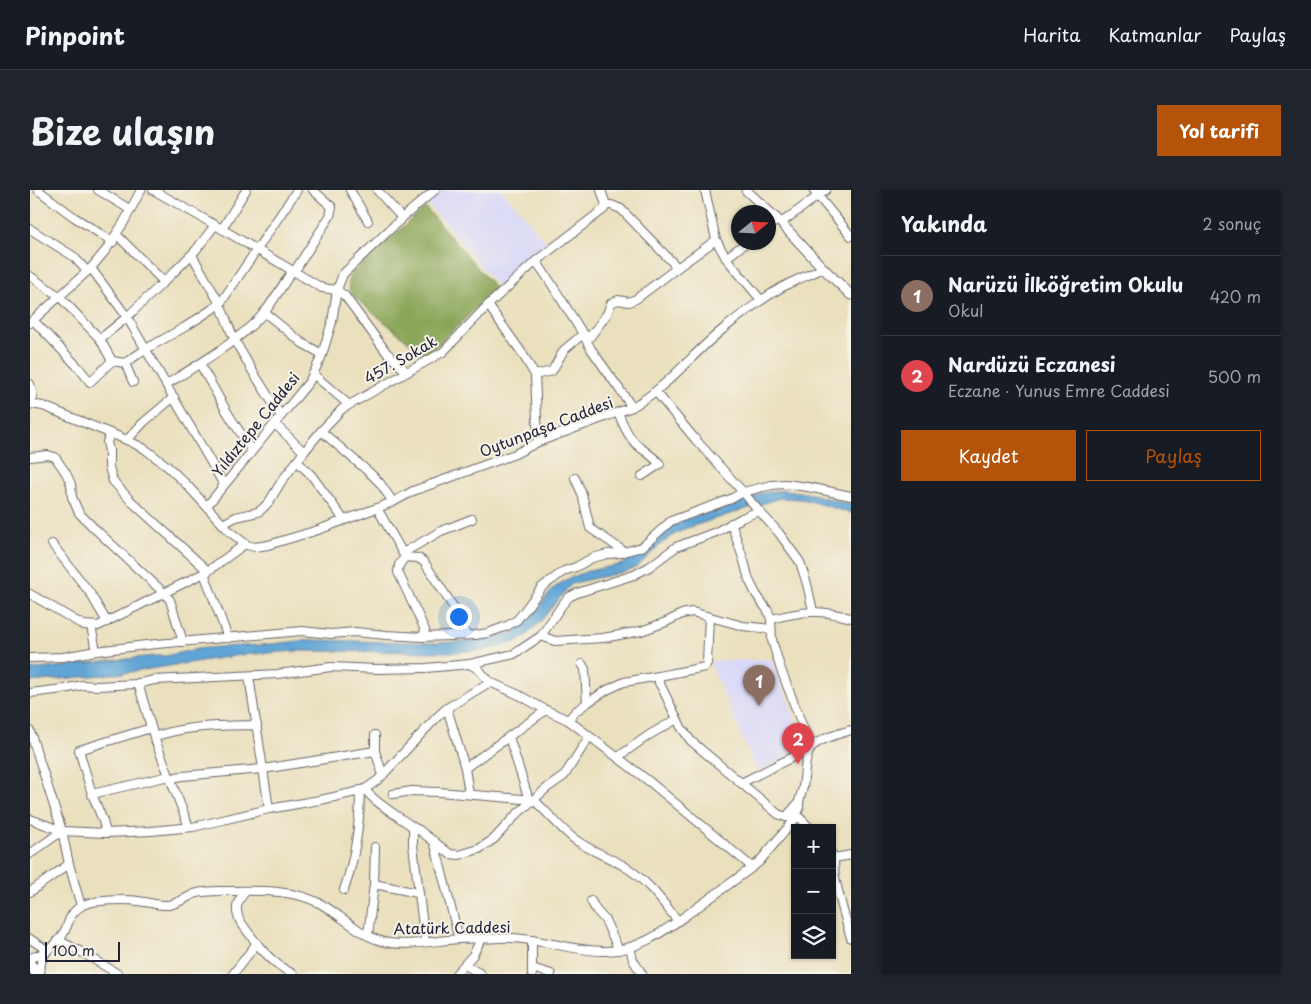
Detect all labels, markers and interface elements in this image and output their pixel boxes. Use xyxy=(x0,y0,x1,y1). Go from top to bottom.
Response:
text: Pinpoint xyxy=(25,17,125,53)
text: Harita xyxy=(1023,21,1080,48)
text: Katmanlar xyxy=(1108,21,1201,48)
text: Paylaş xyxy=(1229,21,1286,48)
text: Bize ulaşın xyxy=(30,104,215,157)
button: Yol tarifi xyxy=(1157,105,1281,156)
north arrow xyxy=(731,205,776,250)
text: Yakında xyxy=(901,207,987,239)
text: 2 sonuç xyxy=(1203,211,1261,235)
text: Narüzü İlköğretim Okulu xyxy=(948,270,1183,298)
text: 1 xyxy=(913,284,921,308)
text: 420 m xyxy=(1210,284,1261,308)
text: Okul xyxy=(948,298,983,322)
street label: 457. Sokak xyxy=(359,329,441,389)
text: Nardüzü Eczanesi xyxy=(948,350,1115,378)
text: 2 xyxy=(911,364,923,388)
text: 500 m xyxy=(1208,364,1261,388)
street label: Yıldıztepe Caddesi xyxy=(206,367,304,481)
text: Eczane · Yunus Emre Caddesi xyxy=(948,378,1170,402)
street label: Oytunpaşa Caddesi xyxy=(476,390,616,462)
button: Kaydet xyxy=(901,430,1076,481)
button: Paylaş xyxy=(1086,430,1261,481)
your location xyxy=(446,604,472,630)
pin: 1 xyxy=(743,665,775,706)
pin: 2 xyxy=(782,723,814,764)
map controls xyxy=(791,824,836,959)
button: + xyxy=(791,824,836,869)
button: − xyxy=(791,869,836,914)
street label: Atatürk Caddesi xyxy=(393,914,511,940)
button: layers xyxy=(791,914,836,959)
scale bar xyxy=(45,939,120,962)
text: 100 m xyxy=(52,940,95,961)

